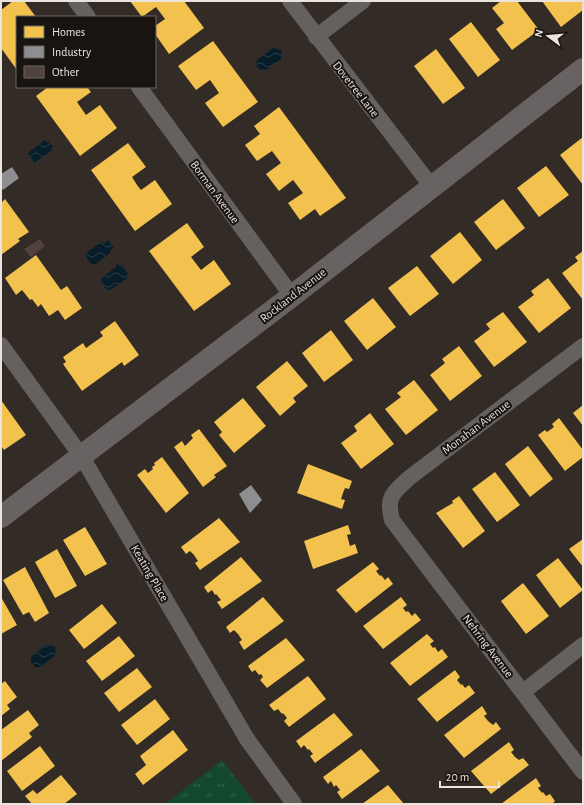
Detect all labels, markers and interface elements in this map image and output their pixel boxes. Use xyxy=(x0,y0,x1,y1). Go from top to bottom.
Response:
legend xyxy=(16,16,156,88)
north arrow xyxy=(528,16,568,56)
text: Homes xyxy=(52,26,85,38)
text: N xyxy=(533,28,545,39)
text: Industry xyxy=(52,46,91,59)
street label: Dovetree Lane xyxy=(331,59,381,119)
text: Other xyxy=(52,66,79,78)
street label: Borman Avenue xyxy=(188,158,242,226)
street label: Rockland Avenue xyxy=(258,266,328,324)
street label: Monahan Avenue xyxy=(440,398,512,456)
street label: Keating Place xyxy=(129,543,171,603)
street label: Nehring Avenue xyxy=(461,612,515,680)
scale bar xyxy=(440,763,499,789)
text: 20 m xyxy=(446,771,469,783)

